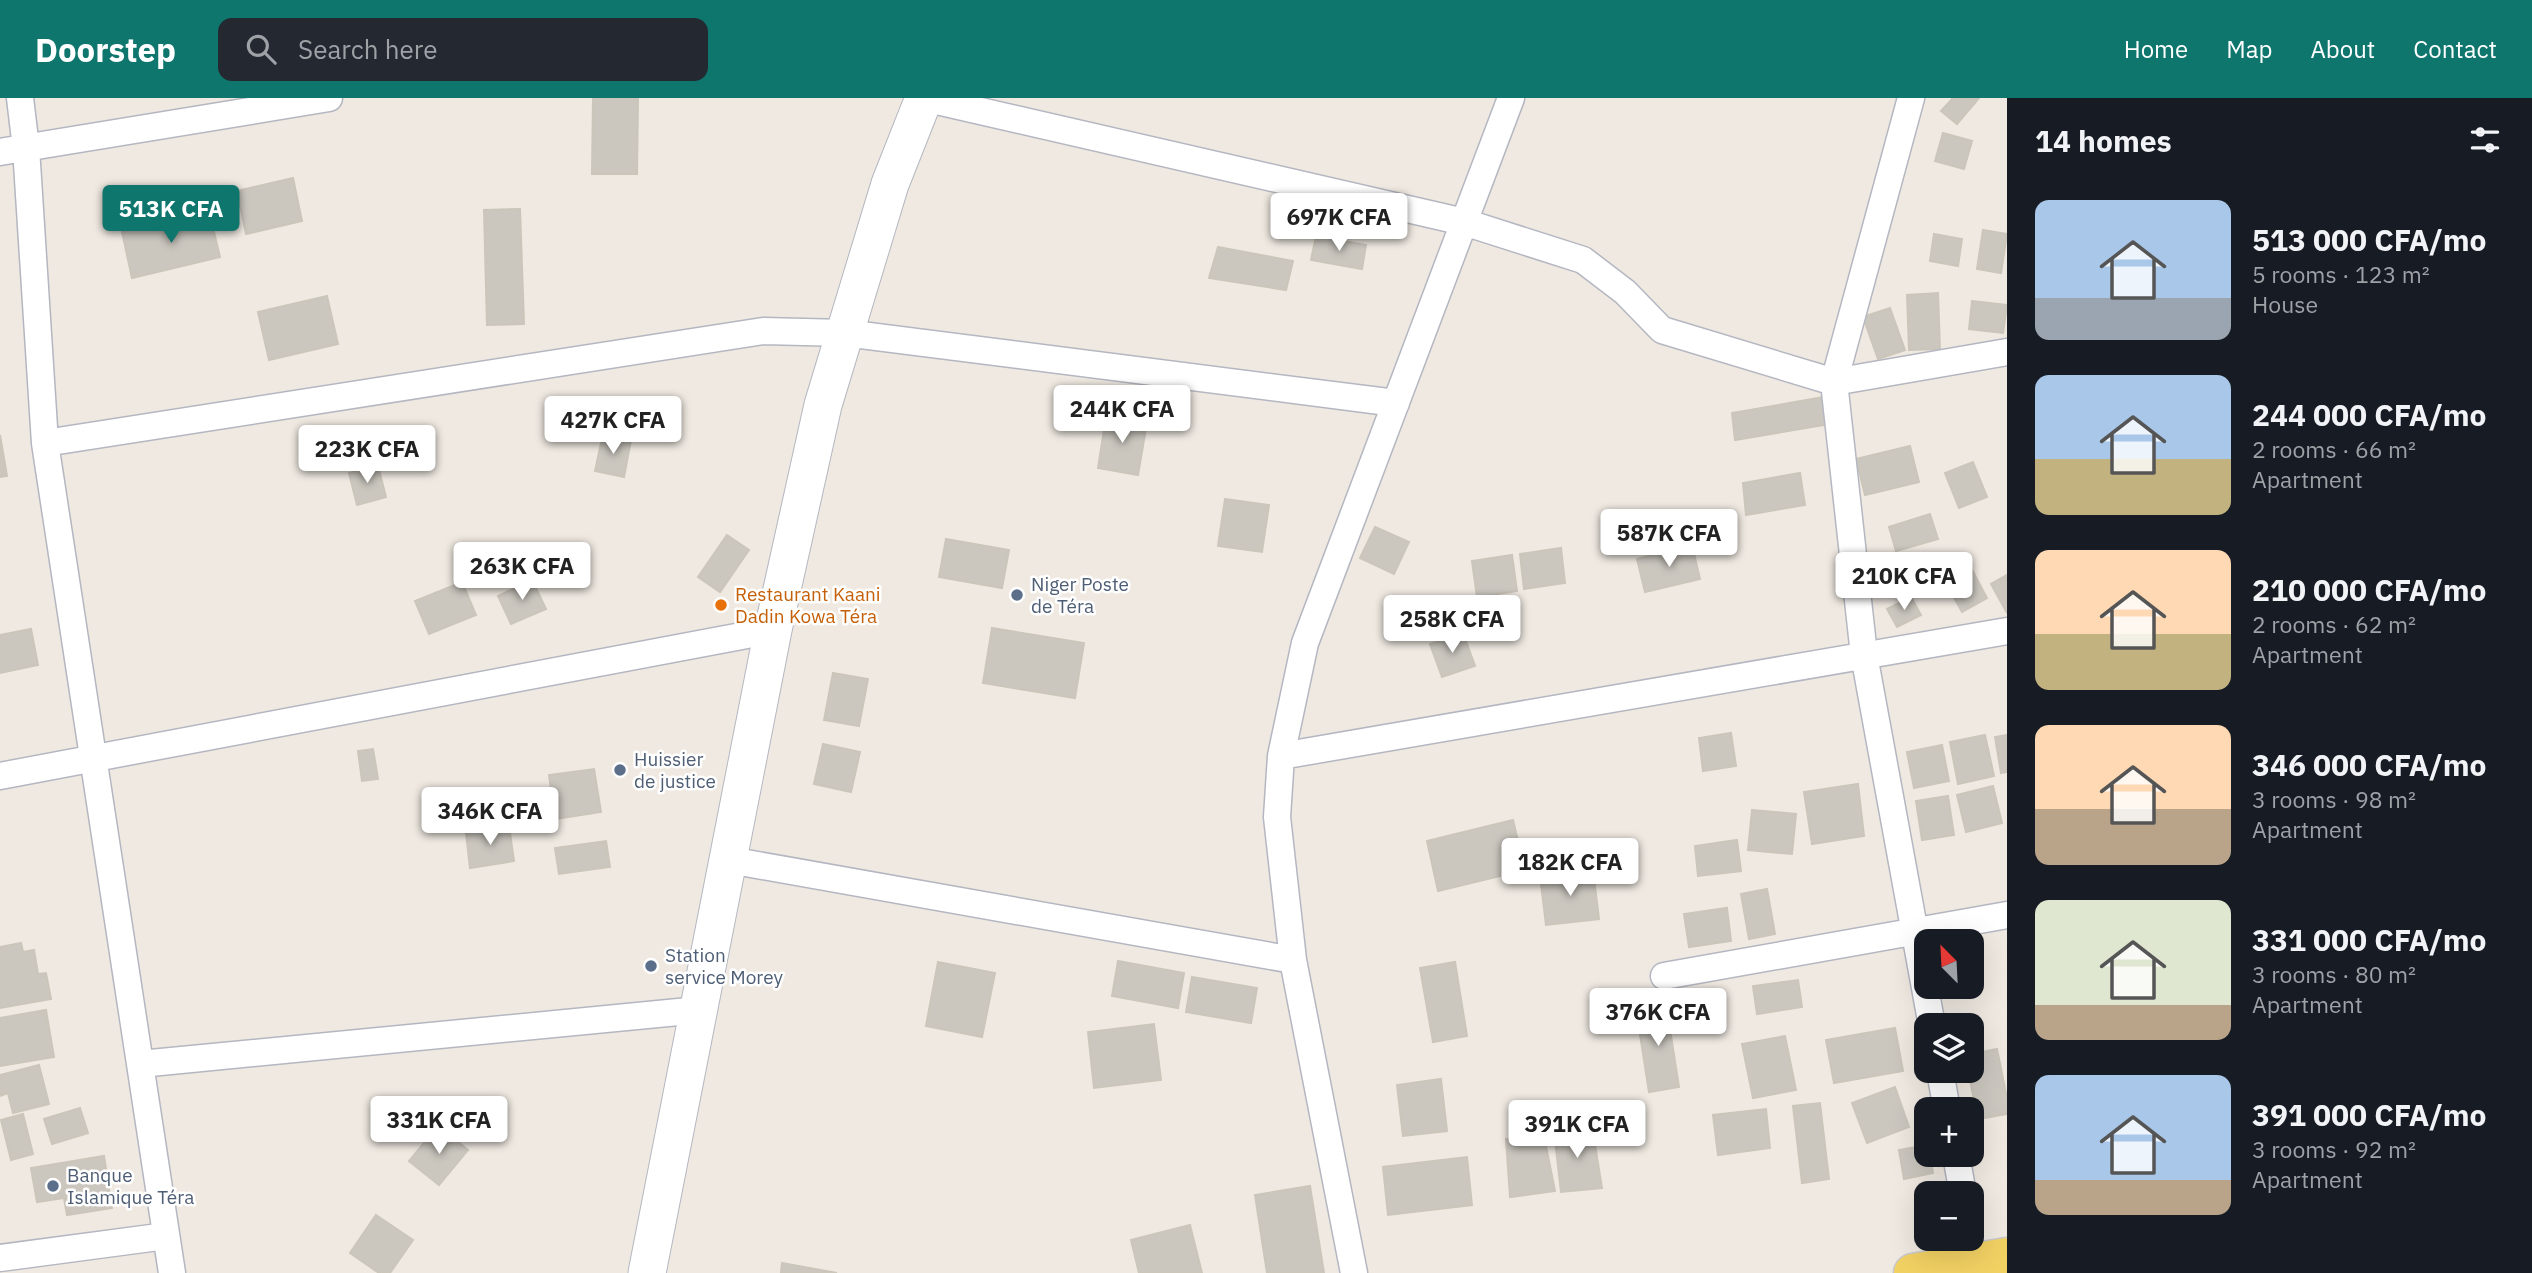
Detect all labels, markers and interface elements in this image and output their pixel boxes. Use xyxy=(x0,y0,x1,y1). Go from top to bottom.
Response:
search box xyxy=(218,18,708,81)
text: Doorstep xyxy=(35,28,176,71)
icon: search xyxy=(242,30,280,68)
text: Search here xyxy=(298,32,437,66)
text: Home xyxy=(2124,33,2188,65)
text: Map xyxy=(2226,33,2272,65)
text: About xyxy=(2310,33,2375,65)
text: Contact xyxy=(2413,33,2497,65)
text: 14 homes xyxy=(2035,121,2172,160)
icon: filters xyxy=(2466,121,2504,159)
pin: 513K CFA xyxy=(99,186,243,245)
text: 513K CFA xyxy=(118,193,224,223)
pin: 697K CFA xyxy=(1267,194,1411,253)
text: 697K CFA xyxy=(1286,201,1392,231)
text: 513 000 CFA/mo xyxy=(2252,220,2486,259)
icon: home xyxy=(2091,228,2175,312)
text: 5 rooms · 123 m² xyxy=(2252,259,2430,289)
text: House xyxy=(2252,289,2318,319)
pin: 244K CFA xyxy=(1050,386,1194,445)
text: 244K CFA xyxy=(1069,393,1175,423)
text: 244 000 CFA/mo xyxy=(2252,395,2486,434)
pin: 427K CFA xyxy=(541,396,685,456)
icon: home xyxy=(2091,403,2175,487)
text: 427K CFA xyxy=(560,404,666,434)
pin: 223K CFA xyxy=(295,426,439,485)
text: 223K CFA xyxy=(314,433,420,463)
text: 2 rooms · 66 m² xyxy=(2252,434,2416,464)
text: Apartment xyxy=(2252,464,2363,494)
pin: 587K CFA xyxy=(1597,510,1741,569)
text: 587K CFA xyxy=(1616,517,1722,547)
pin: 263K CFA xyxy=(450,542,594,602)
text: 263K CFA xyxy=(469,550,575,580)
pin: 210K CFA xyxy=(1832,552,1976,612)
text: 210K CFA xyxy=(1851,560,1957,590)
text: 210 000 CFA/mo xyxy=(2252,570,2486,609)
place label: Niger Poste de Téra xyxy=(1031,572,1129,618)
icon: home xyxy=(2091,578,2175,662)
place label: Restaurant Kaani Dadin Kowa Téra xyxy=(735,582,881,628)
marker: Niger Poste de Téra xyxy=(1009,587,1025,603)
pin: 258K CFA xyxy=(1380,596,1524,655)
marker: Restaurant Kaani Dadin Kowa Téra xyxy=(713,597,729,613)
text: 258K CFA xyxy=(1399,603,1505,633)
text: 2 rooms · 62 m² xyxy=(2252,609,2416,639)
text: Apartment xyxy=(2252,639,2363,669)
text: 346 000 CFA/mo xyxy=(2252,745,2486,784)
place label: Huissier de justice xyxy=(634,747,716,793)
icon: home xyxy=(2091,753,2175,837)
marker: Huissier de justice xyxy=(612,762,628,778)
text: 3 rooms · 98 m² xyxy=(2252,784,2416,814)
pin: 346K CFA xyxy=(418,788,562,847)
text: 346K CFA xyxy=(437,795,543,825)
text: Apartment xyxy=(2252,814,2363,844)
pin: 182K CFA xyxy=(1498,838,1642,898)
text: 182K CFA xyxy=(1517,846,1623,876)
text: 331 000 CFA/mo xyxy=(2252,920,2486,959)
icon: home xyxy=(2091,928,2175,1012)
north arrow xyxy=(1914,929,1984,999)
map controls xyxy=(1914,929,1984,1251)
place label: Station service Morey xyxy=(665,943,784,989)
marker: Station service Morey xyxy=(643,958,659,974)
text: 3 rooms · 80 m² xyxy=(2252,959,2416,989)
pin: 376K CFA xyxy=(1586,988,1730,1048)
text: Apartment xyxy=(2252,989,2363,1019)
text: 376K CFA xyxy=(1605,996,1711,1026)
button: layers xyxy=(1914,1013,1984,1083)
text: 391 000 CFA/mo xyxy=(2252,1095,2486,1134)
pin: 331K CFA xyxy=(367,1096,511,1156)
button: + xyxy=(1914,1097,1984,1167)
pin: 391K CFA xyxy=(1505,1100,1649,1160)
icon: home xyxy=(2091,1103,2175,1187)
text: 331K CFA xyxy=(386,1104,492,1134)
text: 391K CFA xyxy=(1524,1108,1630,1138)
text: 3 rooms · 92 m² xyxy=(2252,1134,2416,1164)
place label: Banque Islamique Téra xyxy=(67,1163,194,1209)
text: Apartment xyxy=(2252,1164,2363,1194)
marker: Banque Islamique Téra xyxy=(45,1178,61,1194)
button: − xyxy=(1914,1181,1984,1251)

